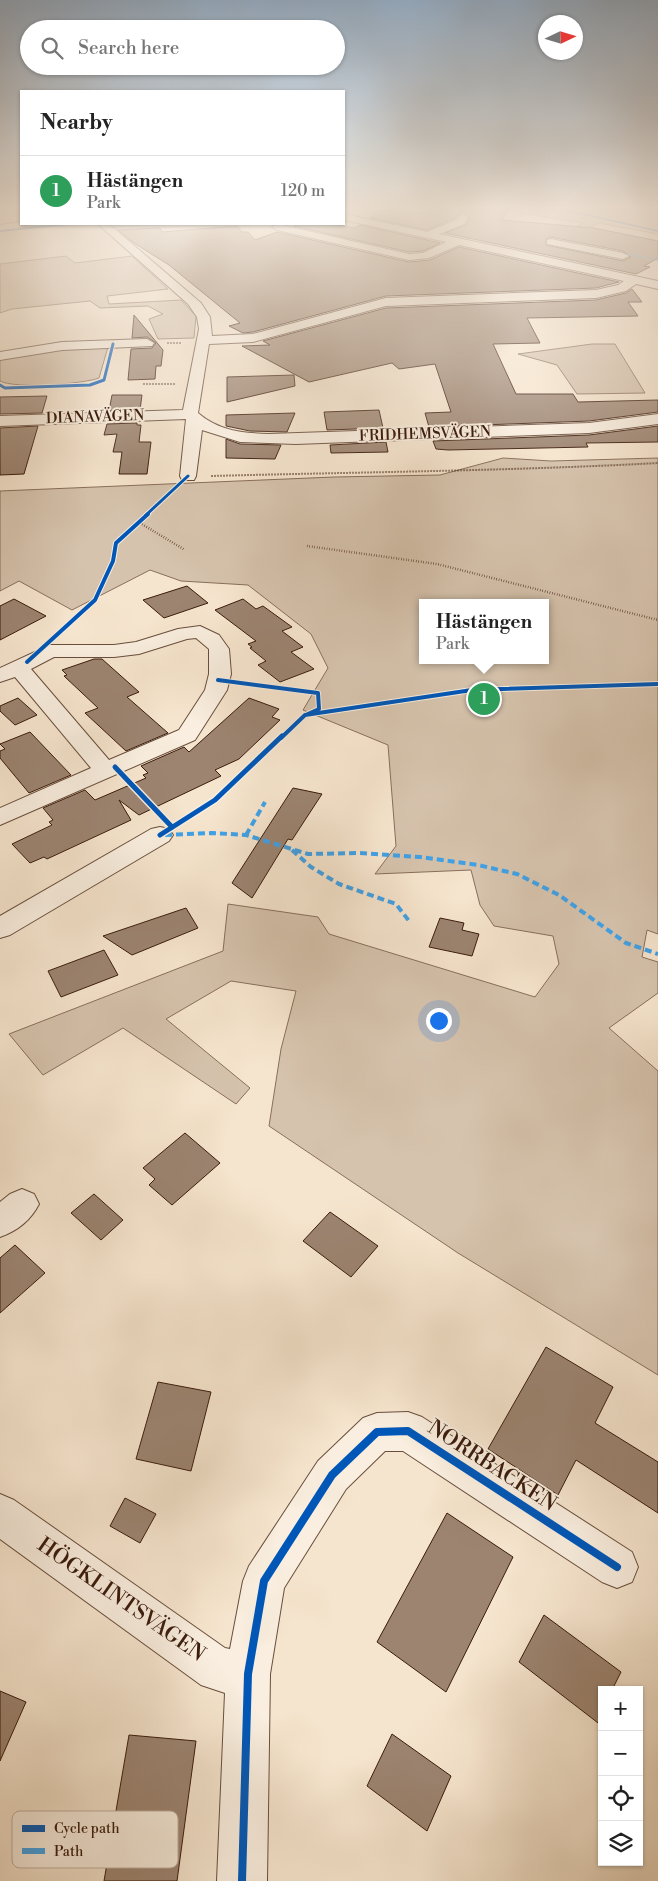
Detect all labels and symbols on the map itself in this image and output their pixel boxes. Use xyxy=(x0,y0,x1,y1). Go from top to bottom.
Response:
north arrow xyxy=(538,15,583,60)
street label: DIANAVÄGEN xyxy=(45,406,145,428)
street label: FRIDHEMSVÄGEN xyxy=(359,422,491,446)
pin: 1 xyxy=(468,680,500,718)
your location xyxy=(426,1008,452,1034)
street label: NORRBACKEN xyxy=(423,1415,562,1518)
street label: HÖGKLINTSVÄGEN xyxy=(32,1531,211,1668)
legend xyxy=(12,1811,178,1868)
text: Cycle path xyxy=(54,1820,120,1838)
text: Path xyxy=(54,1843,84,1861)

